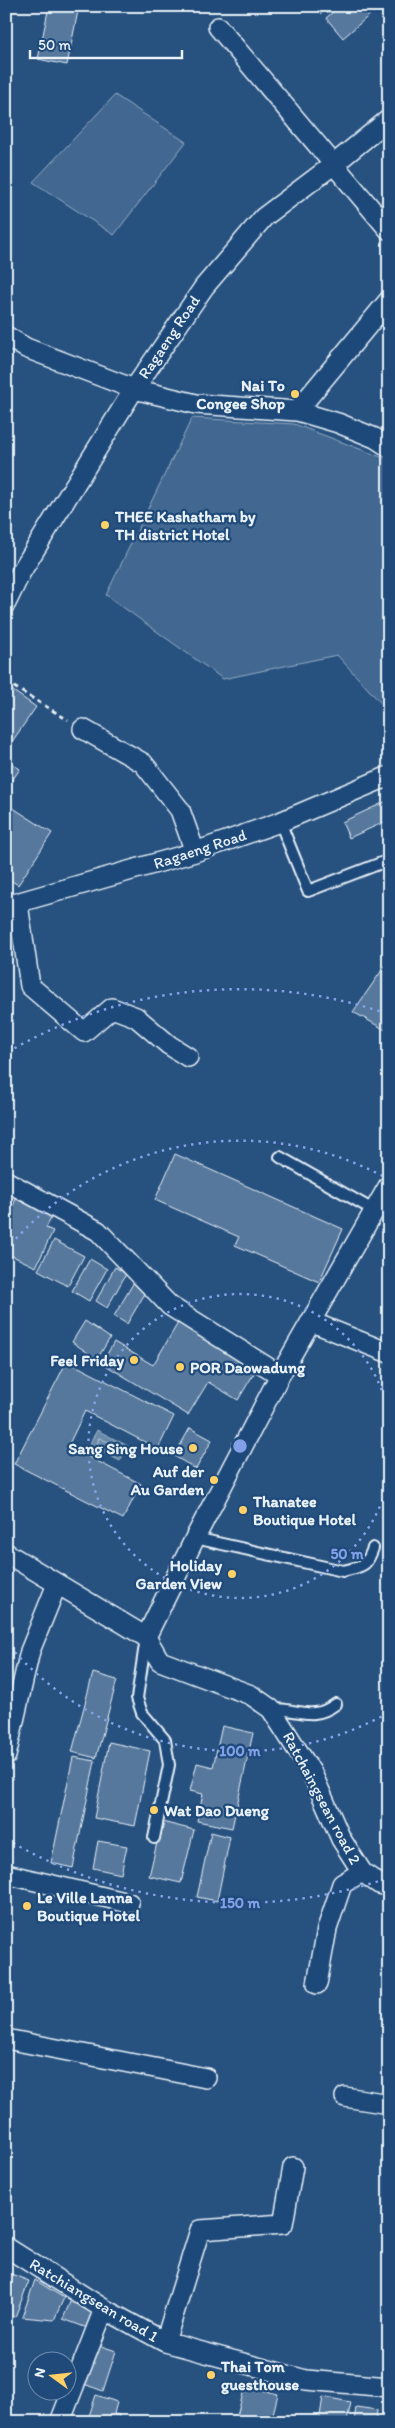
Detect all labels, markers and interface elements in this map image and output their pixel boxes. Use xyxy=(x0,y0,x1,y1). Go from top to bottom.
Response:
scale bar xyxy=(30,28,182,60)
text: 50 m xyxy=(38,36,71,54)
street label: Ragaeng Road xyxy=(134,292,204,382)
place label: Nai To Congee Shop xyxy=(196,376,286,414)
marker: Nai To Congee Shop xyxy=(289,388,301,400)
place label: THEE Kashatharn by TH district Hotel xyxy=(114,507,256,544)
marker: THEE Kashatharn by TH district Hotel xyxy=(99,519,111,531)
street label: Ragaeng Road xyxy=(151,825,249,873)
place label: Feel Friday xyxy=(50,1351,124,1371)
marker: Feel Friday xyxy=(128,1354,140,1366)
place label: POR Daowadung xyxy=(190,1358,306,1378)
marker: POR Daowadung xyxy=(174,1361,186,1373)
centre of rings xyxy=(231,1437,249,1455)
place label: Sang Sing House xyxy=(68,1439,183,1459)
marker: Sang Sing House xyxy=(187,1442,199,1454)
place label: Auf der Au Garden xyxy=(130,1462,205,1499)
marker: Auf der Au Garden xyxy=(208,1474,220,1486)
place label: Thanatee Boutique Hotel xyxy=(252,1492,356,1530)
marker: Thanatee Boutique Hotel xyxy=(237,1504,249,1516)
text: 50 m xyxy=(330,1545,364,1563)
place label: Holiday Garden View xyxy=(135,1556,222,1593)
marker: Holiday Garden View xyxy=(226,1568,238,1580)
street label: Ratchaingsean road 2 xyxy=(279,1728,365,1868)
text: 100 m xyxy=(219,1742,261,1760)
place label: Wat Dao Dueng xyxy=(164,1801,270,1821)
marker: Wat Dao Dueng xyxy=(148,1804,160,1816)
place label: Le Ville Lanna Boutique Hotel xyxy=(37,1888,140,1926)
text: 150 m xyxy=(220,1894,260,1912)
marker: Le Ville Lanna Boutique Hotel xyxy=(21,1900,33,1912)
street label: Ratchiangsean road 1 xyxy=(26,2254,162,2346)
north arrow xyxy=(28,2350,78,2400)
place label: Thai Tom guesthouse xyxy=(220,2357,299,2395)
text: N xyxy=(30,2366,49,2380)
marker: Thai Tom guesthouse xyxy=(205,2369,217,2381)

